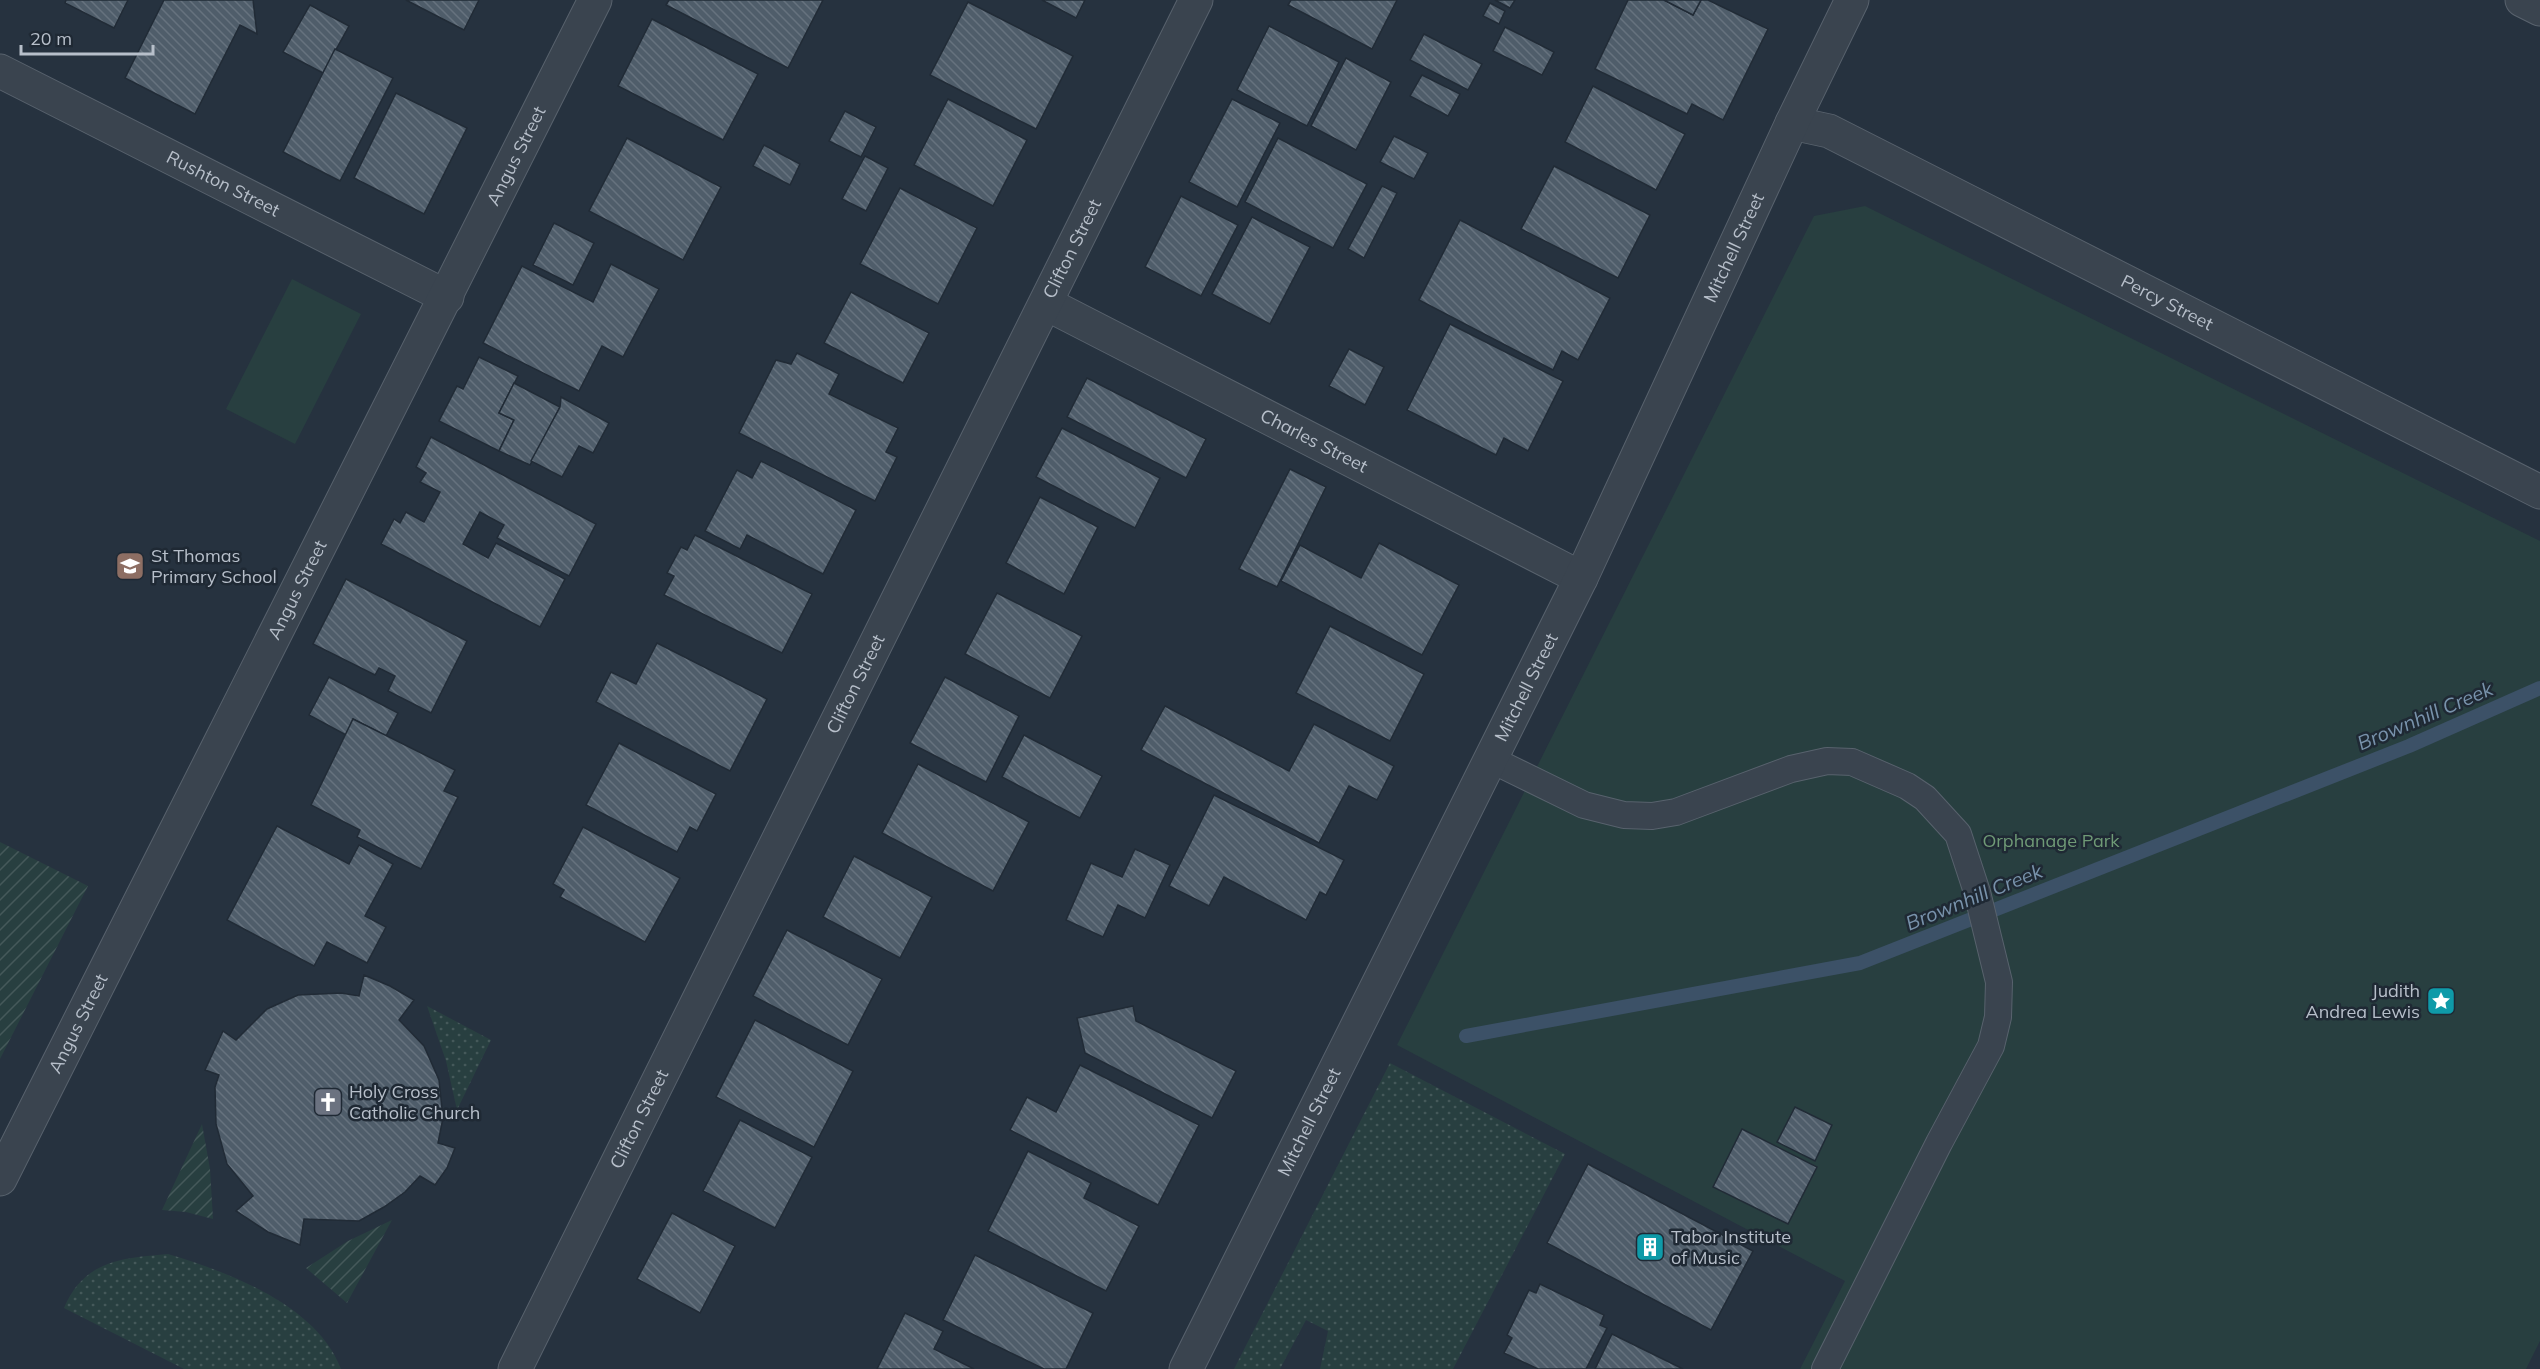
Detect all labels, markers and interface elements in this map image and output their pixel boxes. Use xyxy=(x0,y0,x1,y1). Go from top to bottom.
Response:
scale bar xyxy=(21,18,153,56)
text: 20 m xyxy=(30,27,72,50)
street label: Angus Street xyxy=(481,102,551,209)
street label: Rushton Street xyxy=(163,145,284,222)
street label: Mitchell Street xyxy=(1698,189,1769,306)
street label: Clifton Street xyxy=(1037,195,1106,302)
street label: Percy Street xyxy=(2117,269,2217,335)
street label: Charles Street xyxy=(1256,403,1372,478)
street label: Angus Street xyxy=(262,536,332,643)
place label: St Thomas Primary School xyxy=(151,544,277,588)
school or university icon: St Thomas Primary School xyxy=(114,550,146,582)
street label: Mitchell Street xyxy=(1489,629,1563,745)
street label: Clifton Street xyxy=(821,630,890,737)
water label: Brownhill Creek xyxy=(2353,675,2497,755)
park label: Orphanage Park xyxy=(1982,829,2120,852)
water label: Brownhill Creek xyxy=(1902,857,2046,935)
street label: Angus Street xyxy=(43,970,113,1077)
place label: Judith Andrea Lewis xyxy=(2305,979,2420,1023)
place icon: Judith Andrea Lewis xyxy=(2425,985,2457,1017)
street label: Mitchell Street xyxy=(1272,1064,1346,1180)
street label: Clifton Street xyxy=(604,1065,673,1173)
place label: Holy Cross Catholic Church xyxy=(349,1080,480,1124)
church icon: Holy Cross Catholic Church xyxy=(312,1086,344,1118)
place label: Tabor Institute of Music xyxy=(1671,1225,1791,1269)
building icon: Tabor Institute of Music xyxy=(1634,1231,1666,1263)

